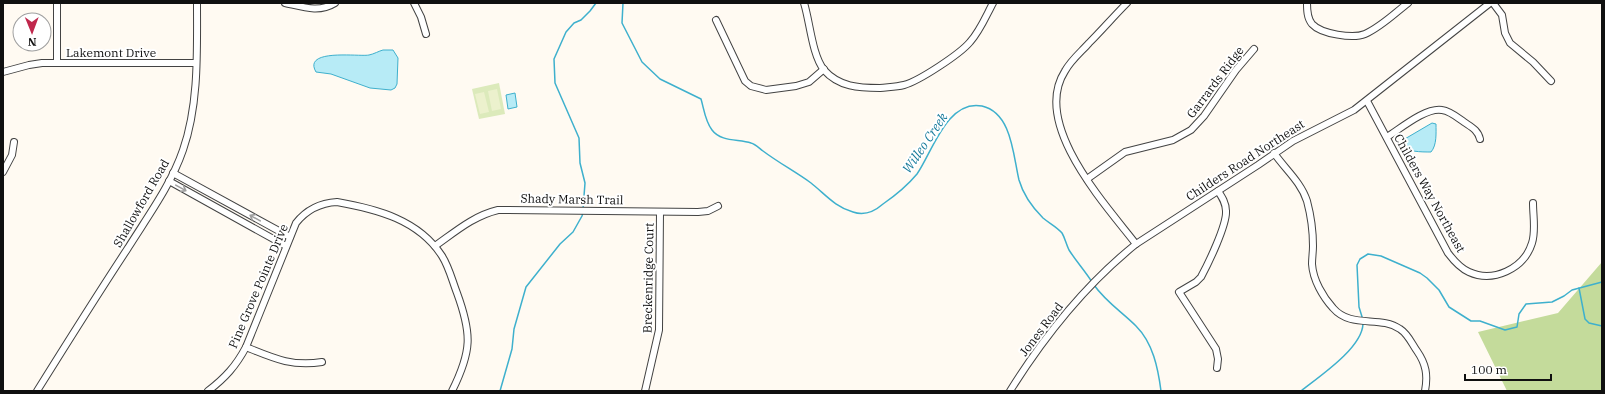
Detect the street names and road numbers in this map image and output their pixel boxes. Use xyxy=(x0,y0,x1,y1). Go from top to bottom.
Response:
street label: Garrards Ridge xyxy=(1183,43,1247,121)
street label: Lakemont Drive xyxy=(66,45,156,60)
street label: Childers Road Northeast xyxy=(1183,116,1307,204)
street label: Childers Way Northeast xyxy=(1391,131,1469,255)
street label: Shallowford Road xyxy=(110,156,172,250)
street label: Shady Marsh Trail xyxy=(520,191,624,207)
street label: Pine Grove Pointe Drive xyxy=(225,222,291,350)
street label: Breckenridge Court xyxy=(640,223,656,333)
street label: Jones Road xyxy=(1016,299,1066,359)

